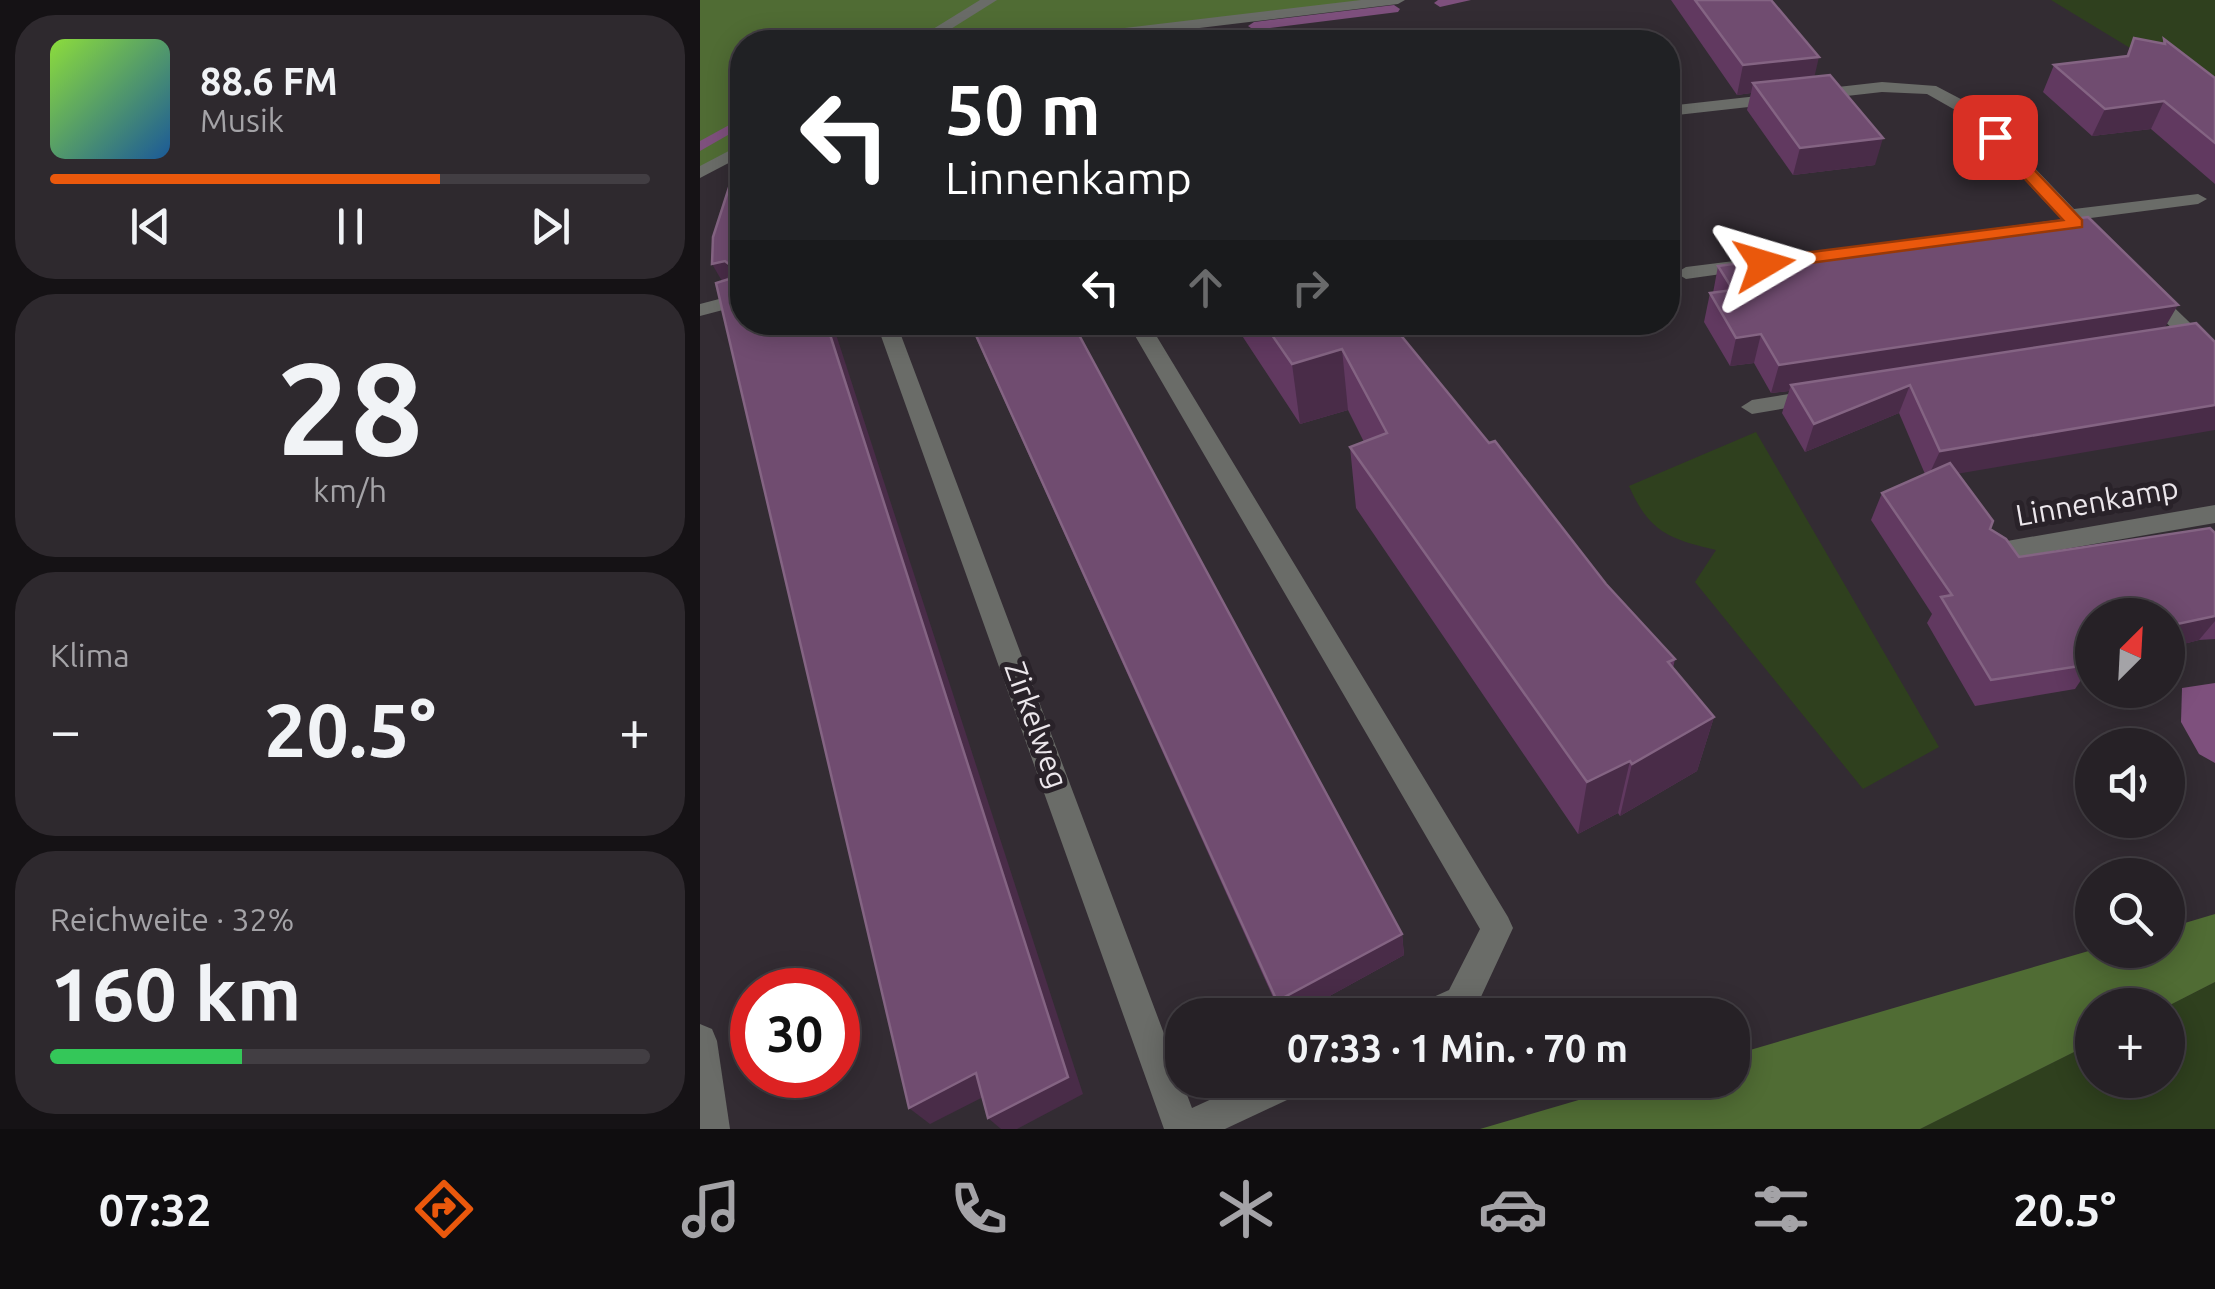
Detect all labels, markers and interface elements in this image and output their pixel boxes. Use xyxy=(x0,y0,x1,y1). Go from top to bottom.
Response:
text: 88.6 FM xyxy=(200,60,338,102)
icon: left xyxy=(780,70,910,200)
text: 50 m xyxy=(945,70,1101,148)
pin xyxy=(1953,95,2038,180)
text: Musik xyxy=(200,102,284,138)
icon: arrive xyxy=(1968,110,2023,165)
text: Linnenkamp xyxy=(945,152,1192,203)
icon: previous xyxy=(123,199,178,254)
icon: pause xyxy=(323,199,378,254)
icon: next xyxy=(523,199,578,254)
position arrow xyxy=(1712,212,1816,316)
icon: left xyxy=(1073,260,1128,315)
icon: ahead xyxy=(1178,260,1233,315)
icon: right xyxy=(1283,260,1338,315)
text: 28 xyxy=(277,334,423,480)
street label: Linnenkamp xyxy=(2013,470,2181,532)
text: km/h xyxy=(313,472,387,508)
north arrow xyxy=(2075,598,2185,708)
map controls xyxy=(2075,598,2185,1098)
text: Klima xyxy=(50,637,130,673)
street label: Zirkelweg xyxy=(998,657,1075,793)
text: 20.5° xyxy=(264,687,436,771)
text: − xyxy=(50,699,81,760)
text: + xyxy=(619,699,650,760)
button: sound xyxy=(2075,728,2185,838)
button: search xyxy=(2075,858,2185,968)
text: Reichweite · 32% xyxy=(50,901,294,937)
text: 160 km xyxy=(50,951,301,1035)
speed limit sign: 30 xyxy=(730,968,860,1098)
button: + xyxy=(2075,988,2185,1098)
text: 07:33 · 1 Min. · 70 m xyxy=(1287,1027,1628,1069)
icon: directions xyxy=(409,1174,479,1244)
icon: music xyxy=(676,1174,746,1244)
icon: phone xyxy=(944,1174,1014,1244)
icon: climate xyxy=(1211,1174,1281,1244)
icon: car xyxy=(1478,1174,1548,1244)
icon: filters xyxy=(1746,1174,1816,1244)
text: 07:32 xyxy=(99,1184,211,1235)
text: 20.5° xyxy=(2013,1184,2116,1235)

